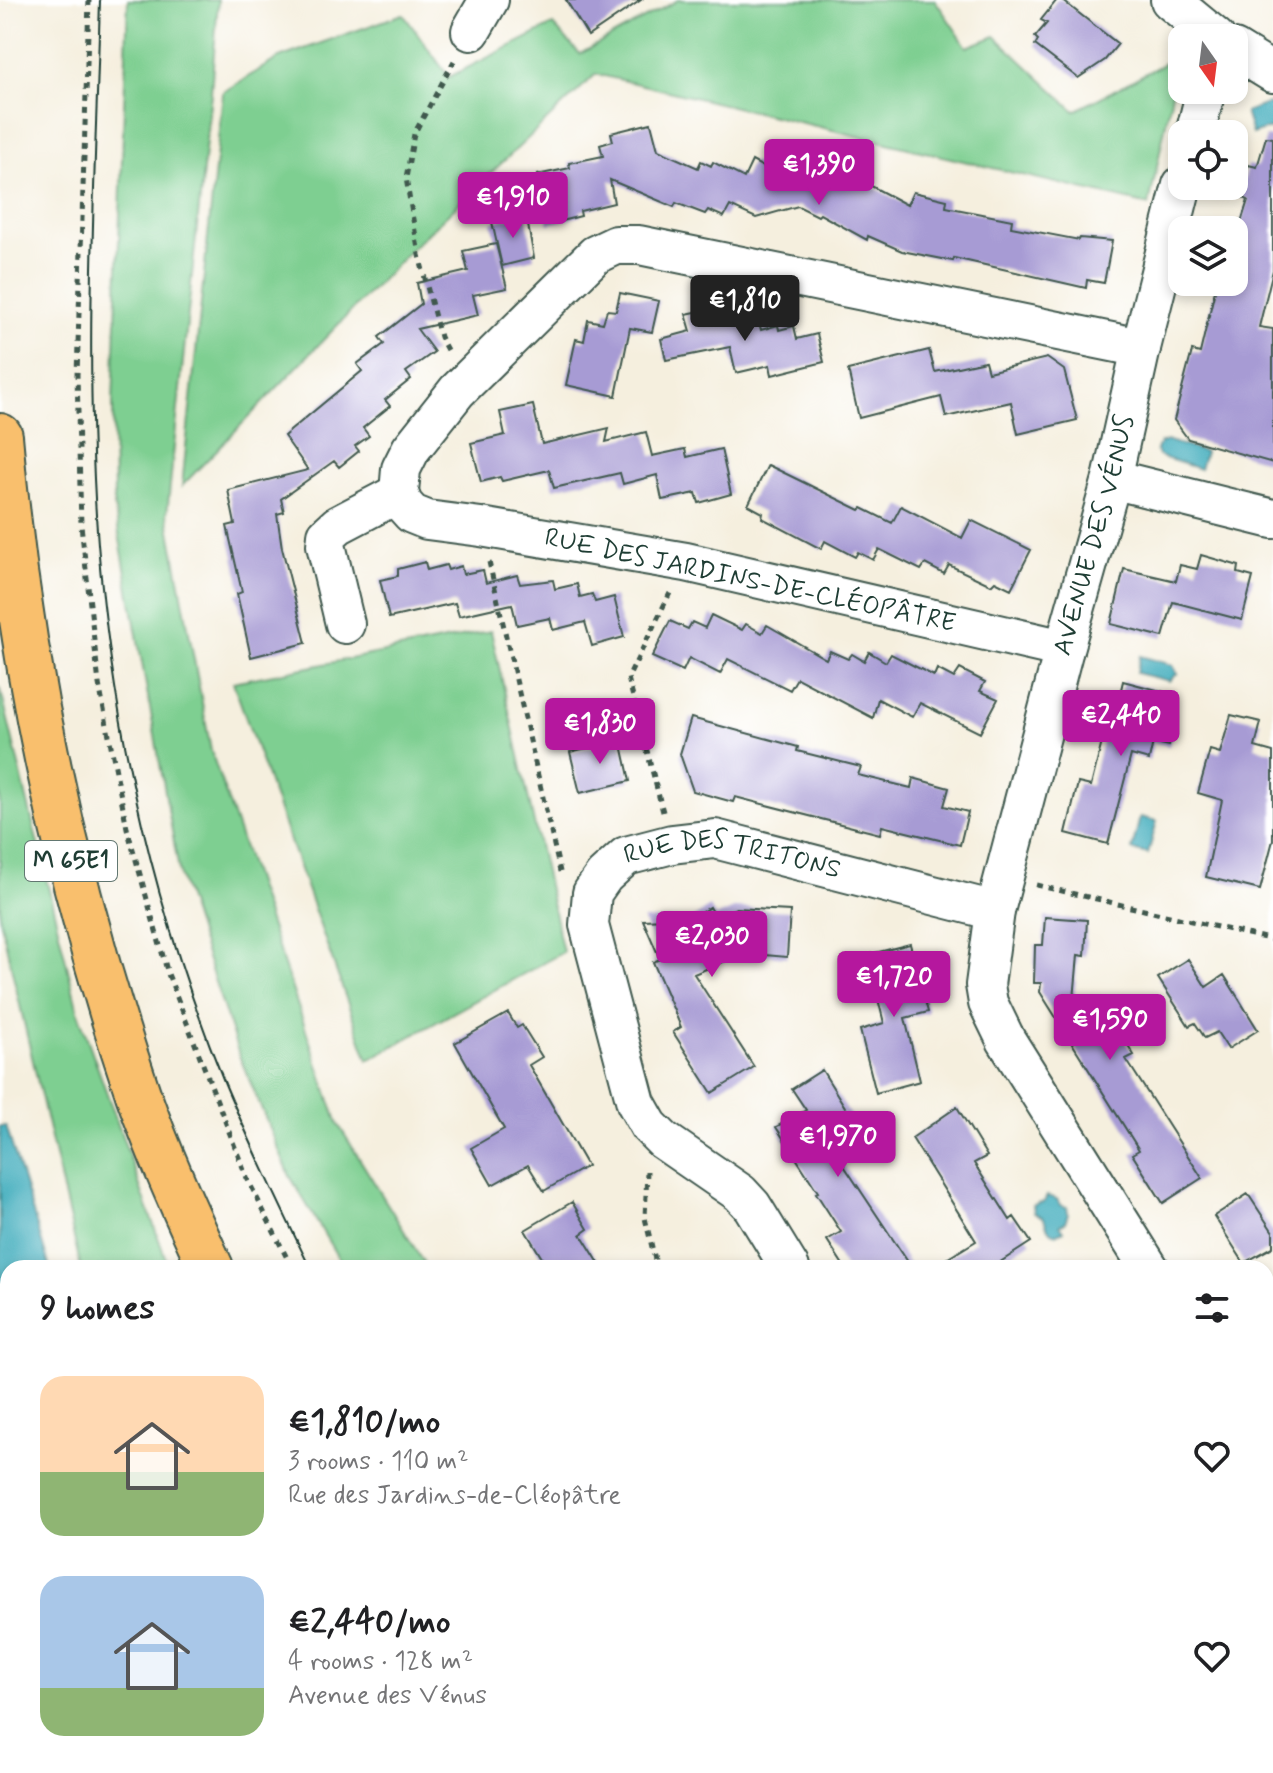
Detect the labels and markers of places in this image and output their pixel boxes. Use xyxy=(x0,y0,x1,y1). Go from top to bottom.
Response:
pin: €1,390 xyxy=(754,139,884,207)
pin: €1,910 xyxy=(448,172,578,240)
pin: €1,810 xyxy=(680,275,810,343)
pin: €2,440 xyxy=(1056,690,1186,758)
pin: €1,830 xyxy=(535,698,665,766)
pin: €2,030 xyxy=(647,911,777,979)
pin: €1,720 xyxy=(829,951,959,1019)
pin: €1,590 xyxy=(1045,994,1175,1062)
pin: €1,970 xyxy=(773,1111,903,1179)

